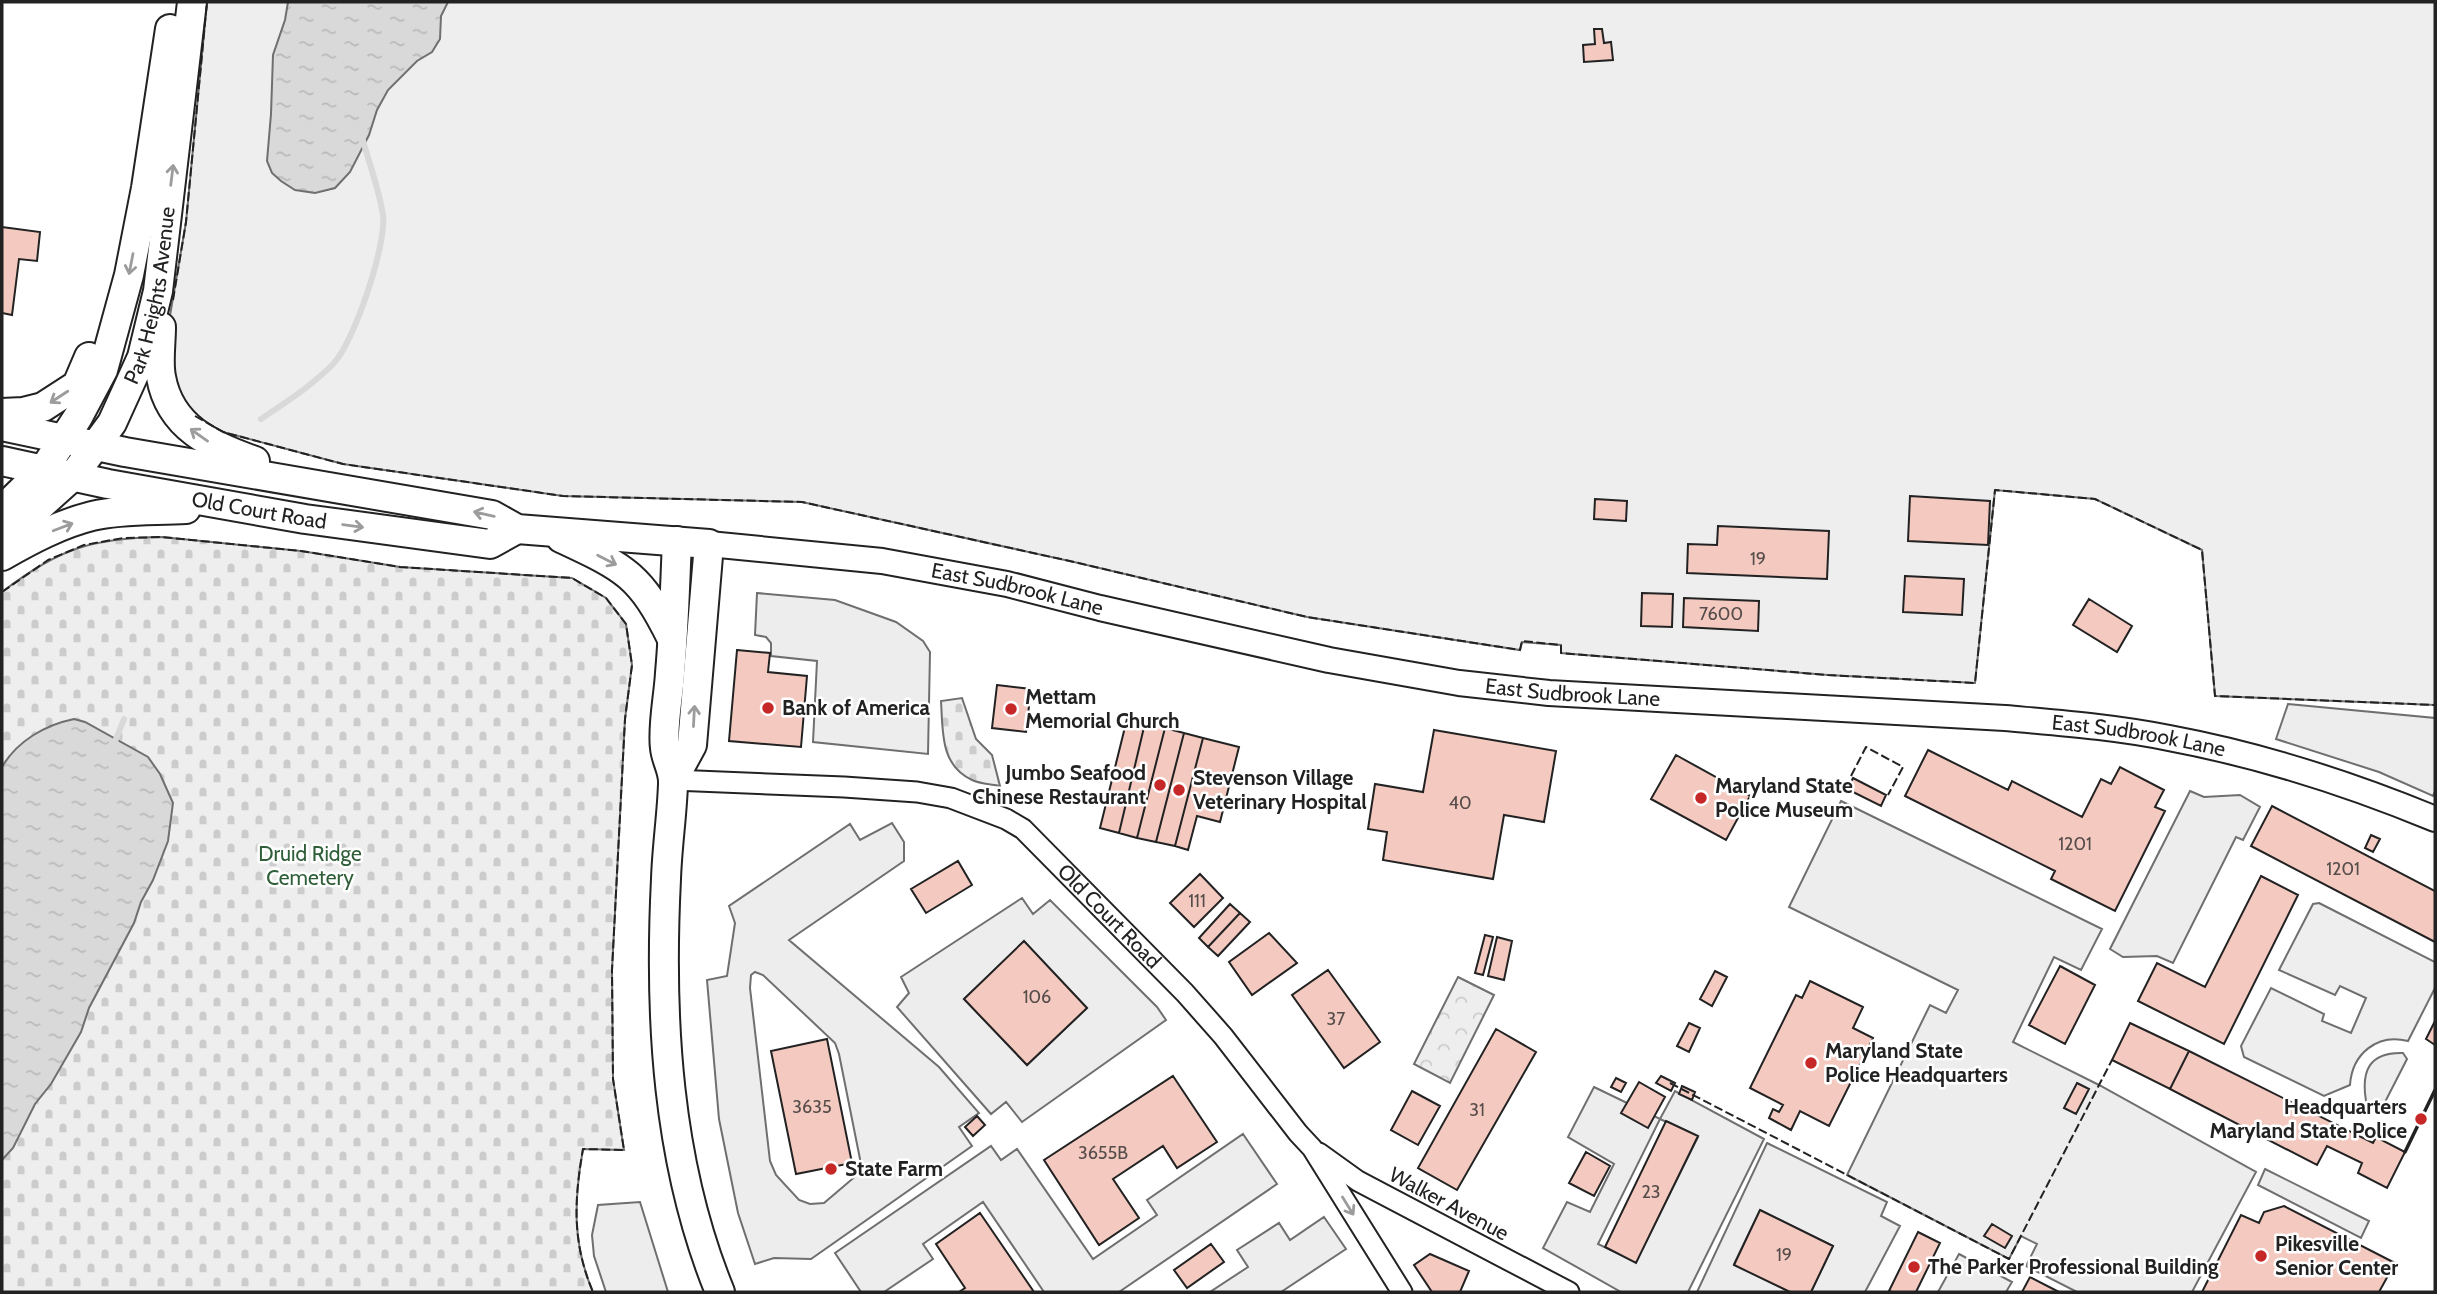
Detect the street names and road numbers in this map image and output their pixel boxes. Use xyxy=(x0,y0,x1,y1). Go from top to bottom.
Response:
street label: Park Heights Avenue xyxy=(118,205,180,388)
street label: Old Court Road xyxy=(190,486,328,534)
street label: East Sudbrook Lane xyxy=(929,557,1106,620)
street label: East Sudbrook Lane xyxy=(1484,673,1661,711)
street label: East Sudbrook Lane xyxy=(2051,709,2228,762)
street label: Old Court Road xyxy=(1053,858,1166,973)
street label: Walker Avenue xyxy=(1385,1162,1513,1246)

